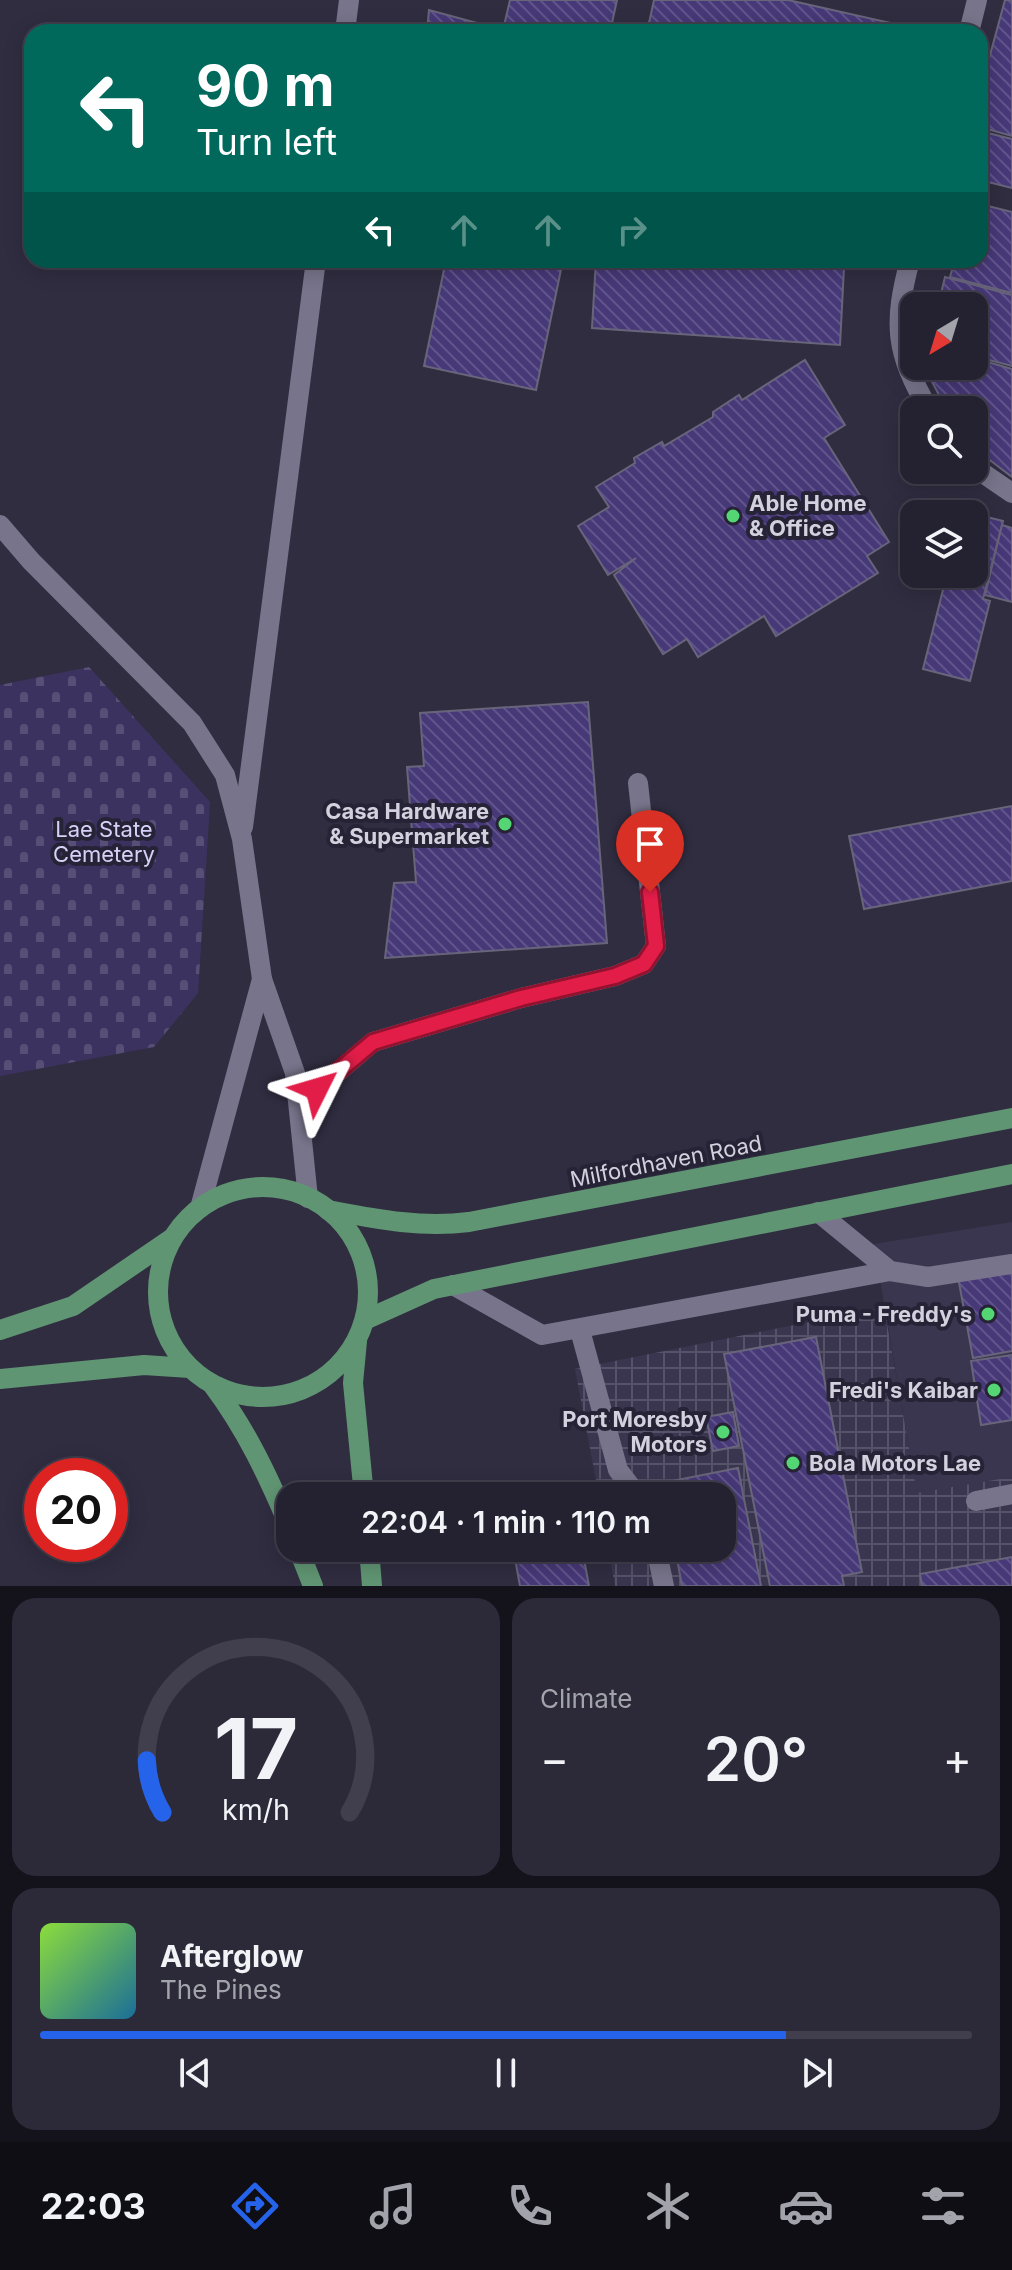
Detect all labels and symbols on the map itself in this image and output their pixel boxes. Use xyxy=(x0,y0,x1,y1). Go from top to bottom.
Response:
north arrow xyxy=(900,292,988,380)
place label: Able Home & Office xyxy=(749,490,867,541)
marker: Able Home & Office xyxy=(724,507,742,525)
place label: Casa Hardware & Supermarket xyxy=(325,798,489,849)
pin xyxy=(616,810,684,892)
marker: Casa Hardware & Supermarket xyxy=(496,815,514,833)
park label: Lae State Cemetery xyxy=(53,816,155,867)
position arrow xyxy=(275,1047,359,1131)
street label: Milfordhaven Road xyxy=(568,1130,764,1192)
place label: Puma - Freddy's xyxy=(796,1301,972,1327)
marker: Puma - Freddy's xyxy=(979,1305,997,1323)
place label: Fredi's Kaibar xyxy=(829,1377,978,1403)
marker: Fredi's Kaibar xyxy=(985,1381,1003,1399)
place label: Port Moresby Motors xyxy=(562,1406,707,1457)
marker: Port Moresby Motors xyxy=(714,1423,732,1441)
place label: Bola Motors Lae xyxy=(809,1450,981,1476)
marker: Bola Motors Lae xyxy=(784,1454,802,1472)
speed limit sign: 20 xyxy=(24,1458,128,1562)

